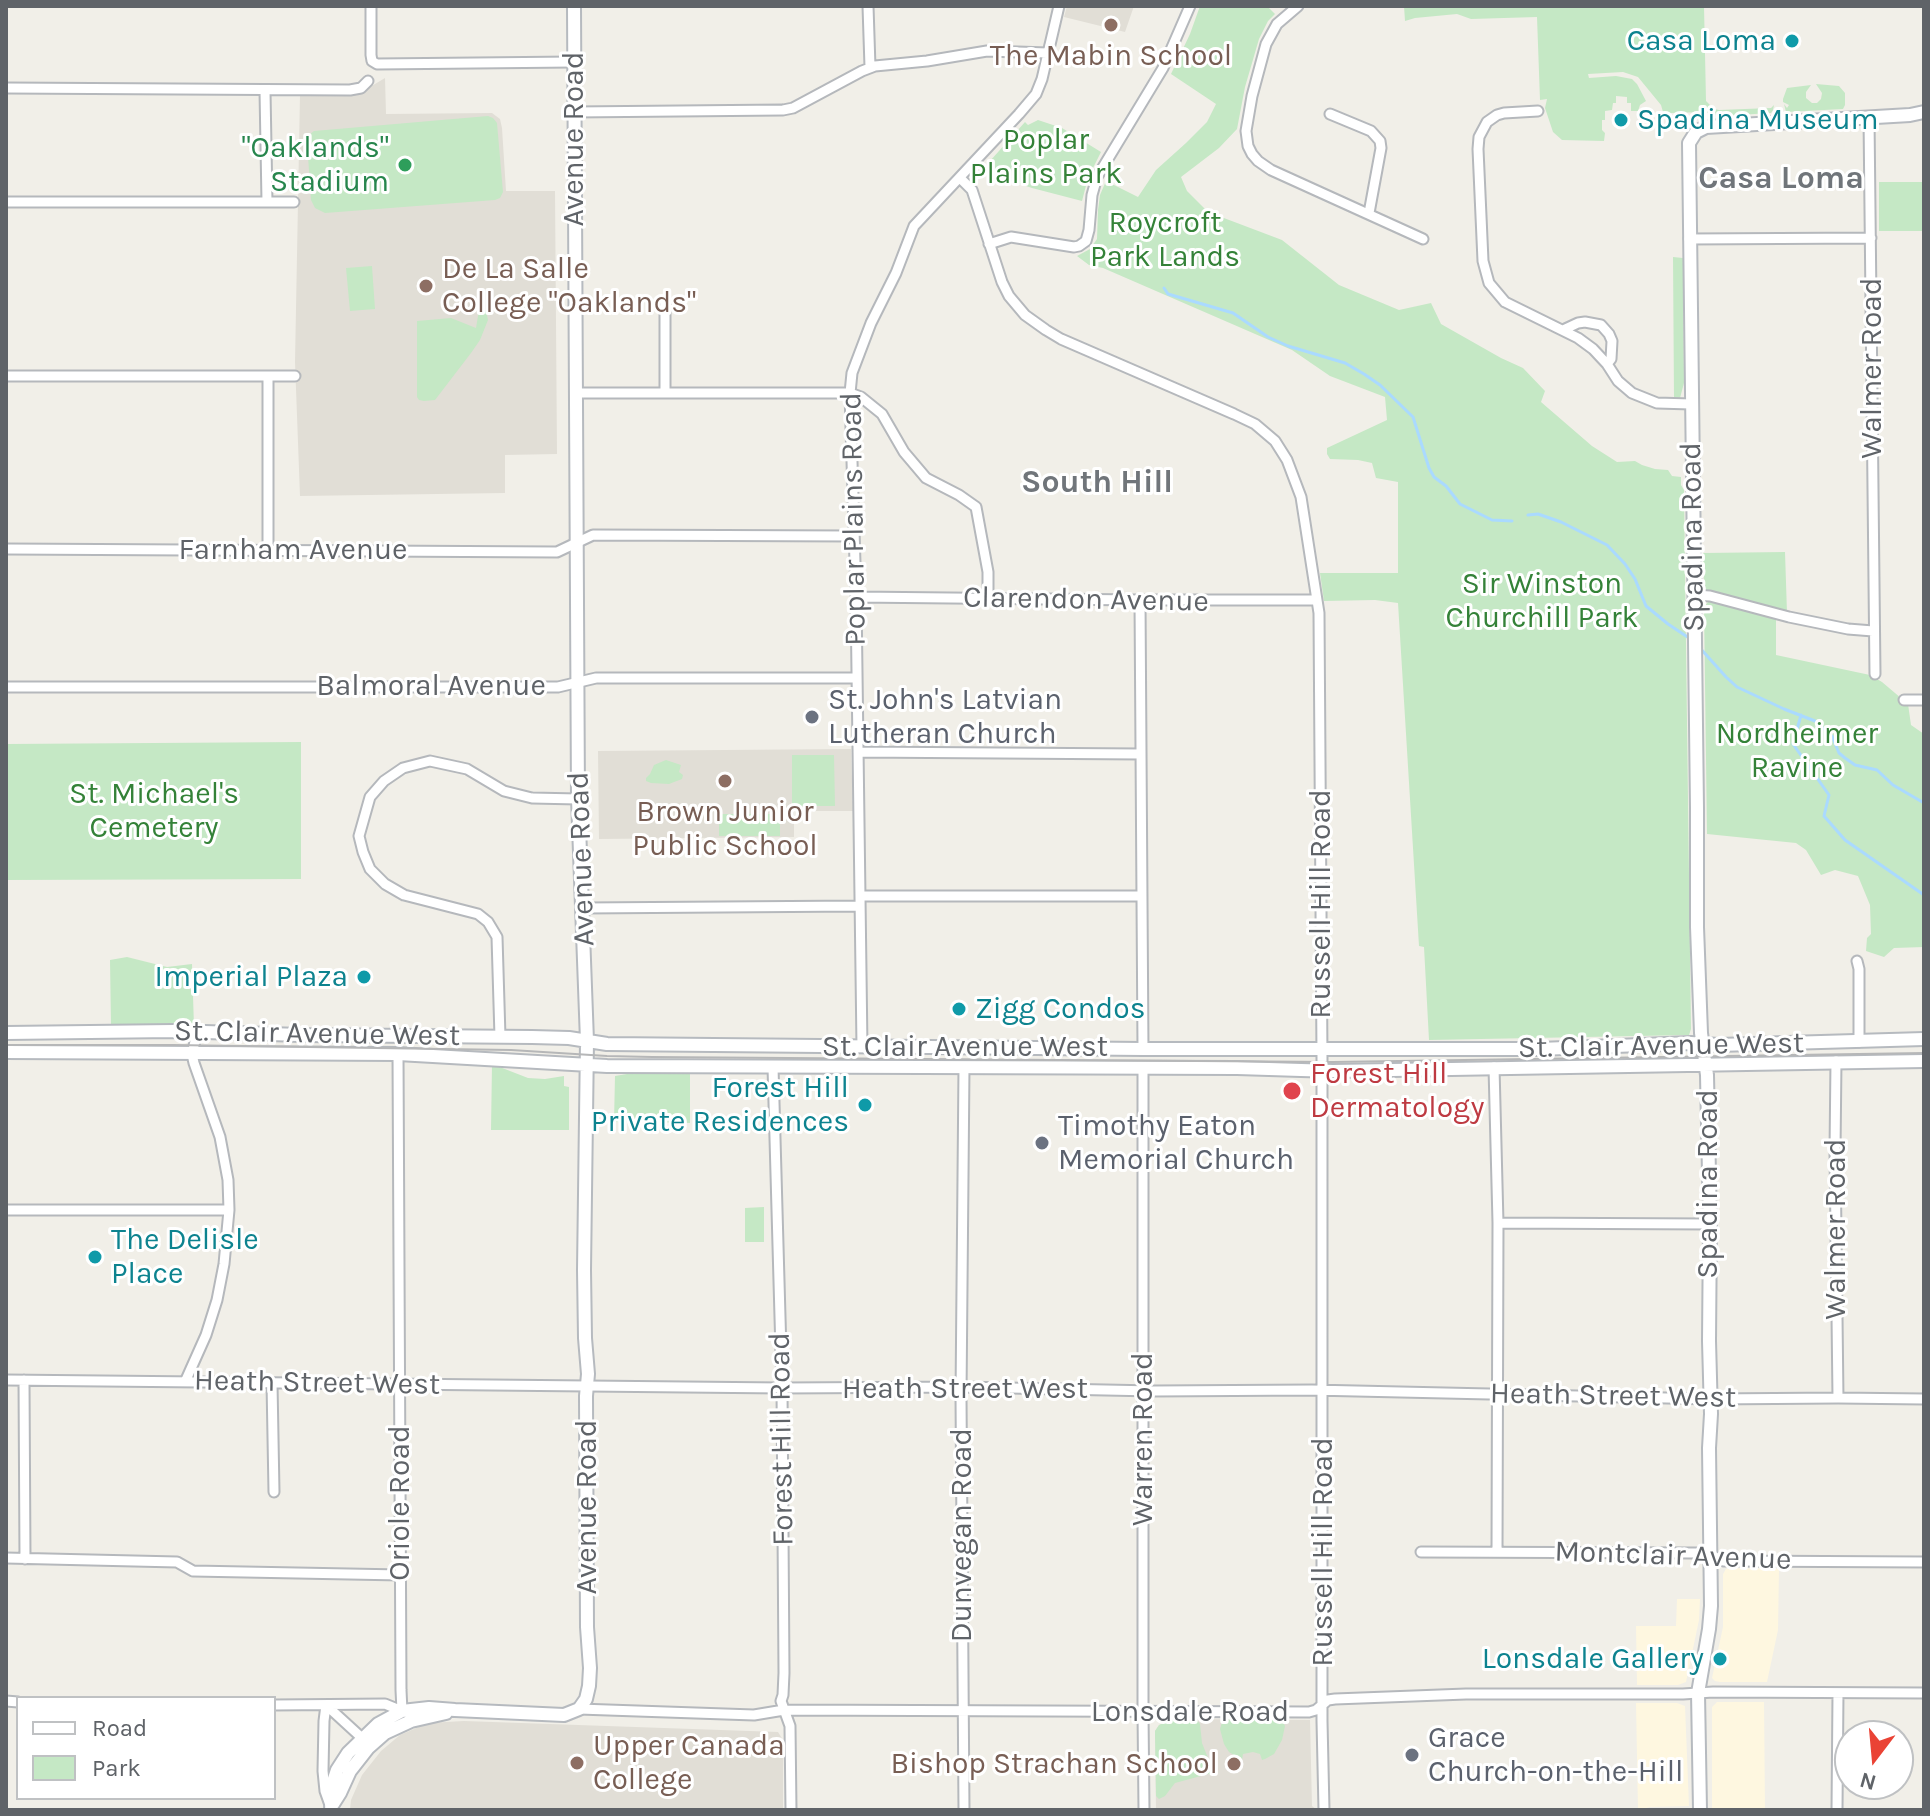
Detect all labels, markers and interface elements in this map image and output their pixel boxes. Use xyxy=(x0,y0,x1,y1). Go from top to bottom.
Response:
marker: The Mabin School xyxy=(1102,16,1120,34)
place label: Casa Loma xyxy=(1627,23,1776,59)
marker: Casa Loma xyxy=(1783,32,1801,50)
place label: The Mabin School xyxy=(990,38,1232,74)
street label: Avenue Road xyxy=(556,52,592,226)
place label: Spadina Museum xyxy=(1637,102,1879,138)
marker: Spadina Museum xyxy=(1612,111,1630,129)
park label: Poplar Plains Park xyxy=(970,122,1122,192)
place label: "Oaklands" Stadium xyxy=(241,130,389,200)
marker: "Oaklands" Stadium xyxy=(396,156,414,174)
district label: Casa Loma xyxy=(1698,160,1864,198)
park label: Roycroft Park Lands xyxy=(1090,205,1240,276)
place label: De La Salle College "Oaklands" xyxy=(442,251,696,322)
marker: De La Salle College "Oaklands" xyxy=(417,277,435,295)
street label: Walmer Road xyxy=(1854,277,1890,459)
street label: Poplar Plains Road xyxy=(834,392,874,646)
street label: Spadina Road xyxy=(1673,442,1713,632)
district label: South Hill xyxy=(1021,464,1173,502)
street label: Farnham Avenue xyxy=(178,532,408,568)
park label: Sir Winston Churchill Park xyxy=(1446,566,1638,636)
street label: Clarendon Avenue xyxy=(963,580,1209,620)
street label: Balmoral Avenue xyxy=(316,668,546,704)
place label: St. John's Latvian Lutheran Church xyxy=(828,682,1062,752)
marker: St. John's Latvian Lutheran Church xyxy=(803,708,821,726)
park label: Nordheimer Ravine xyxy=(1716,716,1878,786)
street label: Avenue Road xyxy=(561,771,603,947)
marker: Brown Junior Public School xyxy=(716,772,734,790)
park label: St. Michael's Cemetery xyxy=(69,776,239,846)
street label: Russell Hill Road xyxy=(1303,789,1339,1019)
place label: Brown Junior Public School xyxy=(632,794,818,864)
place label: Imperial Plaza xyxy=(155,959,348,995)
marker: Imperial Plaza xyxy=(355,968,373,986)
place label: Zigg Condos xyxy=(975,991,1146,1027)
marker: Zigg Condos xyxy=(950,1000,968,1018)
street label: St. Clair Avenue West xyxy=(174,1014,460,1054)
street label: St. Clair Avenue West xyxy=(1518,1026,1804,1066)
street label: St. Clair Avenue West xyxy=(822,1029,1108,1065)
place label: Forest Hill Dermatology xyxy=(1310,1056,1484,1126)
place label: Forest Hill Private Residences xyxy=(591,1070,849,1140)
marker: Forest Hill Dermatology xyxy=(1281,1080,1303,1102)
street label: Spadina Road xyxy=(1690,1089,1726,1279)
marker: Forest Hill Private Residences xyxy=(856,1096,874,1114)
place label: Timothy Eaton Memorial Church xyxy=(1058,1108,1294,1178)
marker: Timothy Eaton Memorial Church xyxy=(1033,1134,1051,1152)
street label: Walmer Road xyxy=(1818,1138,1854,1320)
place label: The Delisle Place xyxy=(111,1222,259,1292)
marker: The Delisle Place xyxy=(86,1248,104,1266)
street label: Forest Hill Road xyxy=(762,1332,802,1546)
street label: Warren Road xyxy=(1125,1352,1161,1526)
street label: Heath Street West xyxy=(194,1363,440,1403)
street label: Heath Street West xyxy=(842,1371,1088,1407)
street label: Heath Street West xyxy=(1490,1376,1736,1416)
street label: Avenue Road xyxy=(569,1420,605,1594)
street label: Oriole Road xyxy=(382,1425,418,1581)
street label: Dunvegan Road xyxy=(944,1428,980,1642)
street label: Russell Hill Road xyxy=(1305,1437,1341,1667)
street label: Montclair Avenue xyxy=(1554,1534,1792,1578)
place label: Lonsdale Gallery xyxy=(1482,1641,1704,1677)
marker: Lonsdale Gallery xyxy=(1711,1650,1729,1668)
street label: Lonsdale Road xyxy=(1091,1694,1289,1730)
legend xyxy=(16,1696,276,1800)
text: Road xyxy=(92,1714,147,1742)
place label: Grace Church-on-the-Hill xyxy=(1428,1720,1683,1790)
north arrow xyxy=(1834,1720,1914,1800)
place label: Upper Canada College xyxy=(593,1728,785,1798)
place label: Bishop Strachan School xyxy=(890,1746,1218,1782)
marker: Grace Church-on-the-Hill xyxy=(1403,1746,1421,1764)
text: Park xyxy=(92,1754,141,1782)
marker: Upper Canada College xyxy=(568,1754,586,1772)
marker: Bishop Strachan School xyxy=(1225,1755,1243,1773)
text: N xyxy=(1857,1766,1879,1796)

